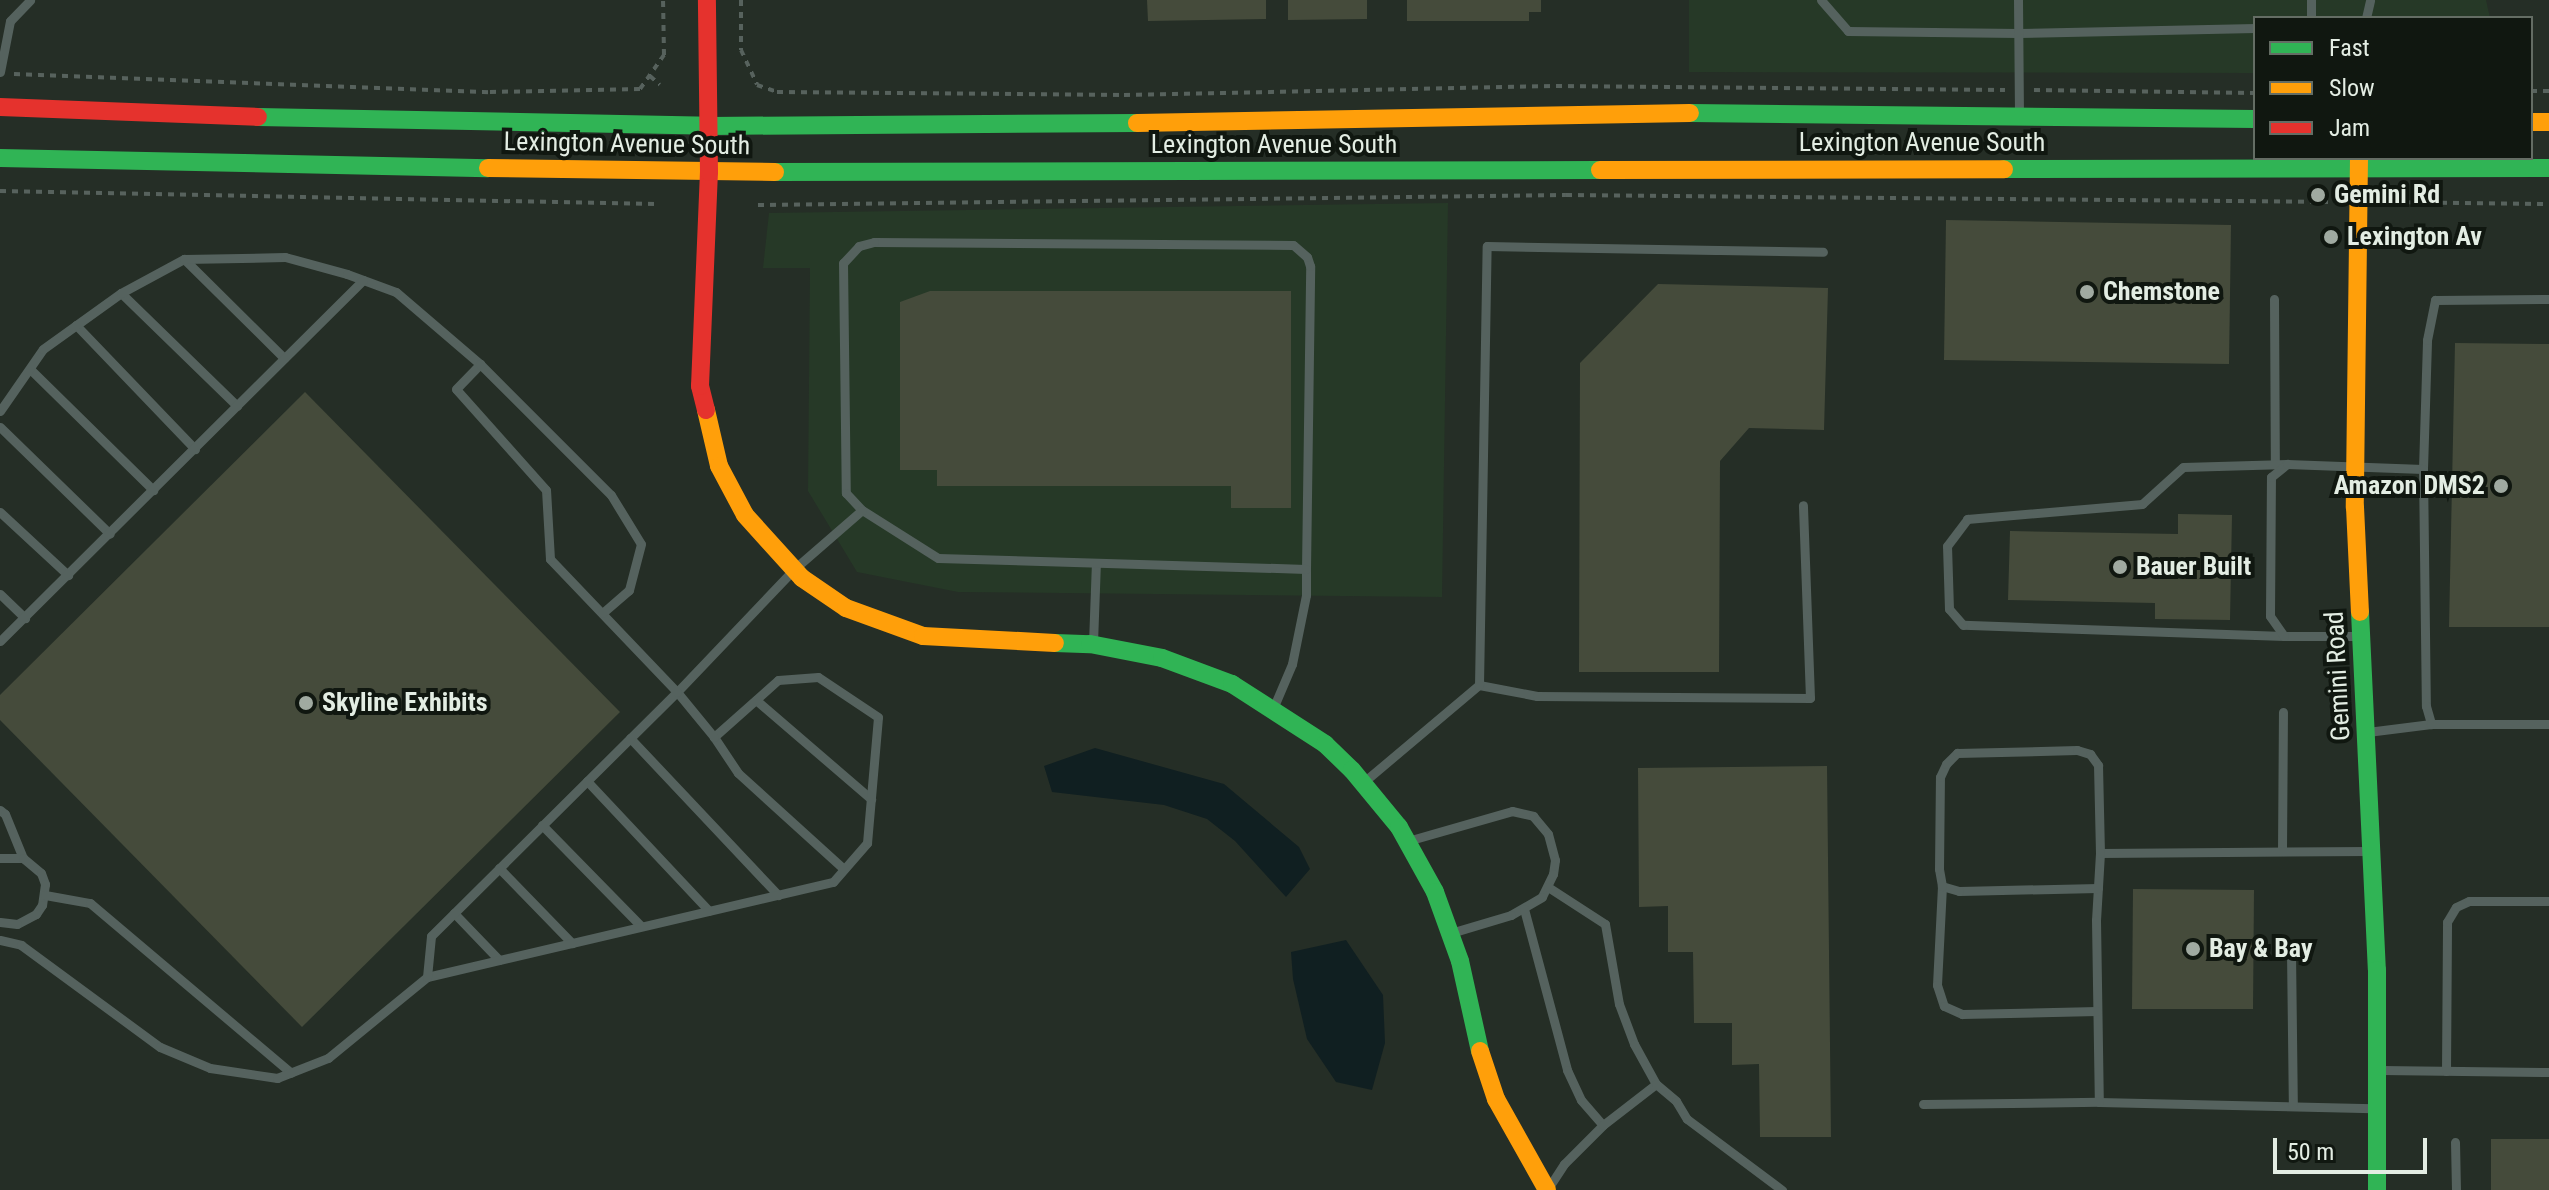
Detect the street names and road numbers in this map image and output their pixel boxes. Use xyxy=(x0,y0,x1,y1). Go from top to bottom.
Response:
street label: Lexington Avenue South xyxy=(503,126,751,162)
street label: Lexington Avenue South xyxy=(1799,127,2045,159)
street label: Lexington Avenue South xyxy=(1151,129,1397,161)
street label: Gemini Road xyxy=(2319,610,2357,742)

